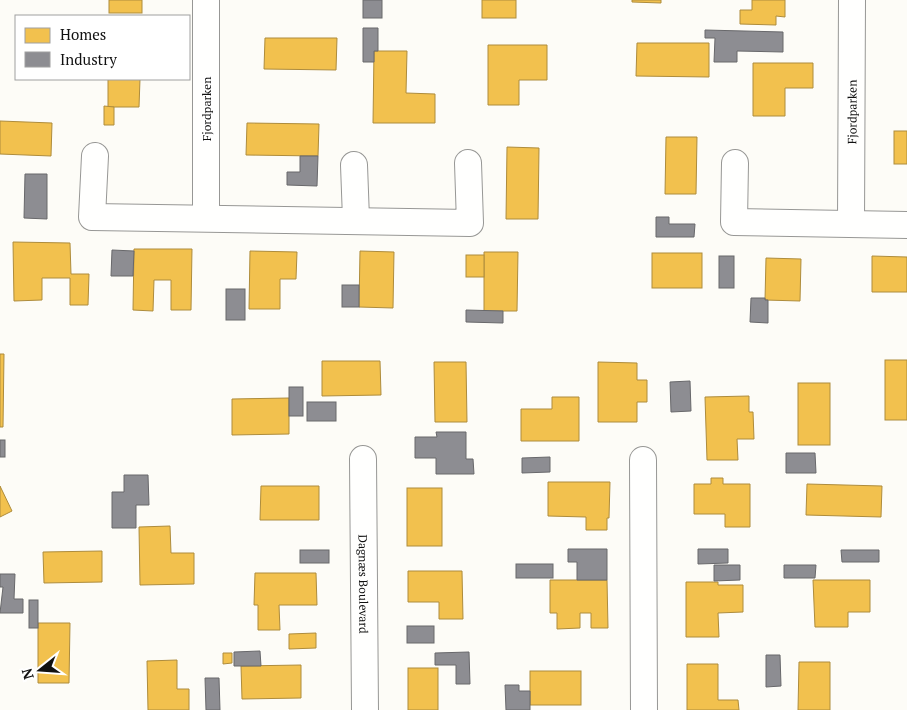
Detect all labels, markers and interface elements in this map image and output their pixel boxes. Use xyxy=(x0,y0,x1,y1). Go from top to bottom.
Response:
legend xyxy=(15,15,190,80)
text: Homes xyxy=(60,24,106,44)
text: Industry xyxy=(60,49,117,69)
street label: Fjordparken xyxy=(199,77,214,141)
street label: Fjordparken xyxy=(844,80,859,144)
street label: Dagnæs Boulevard xyxy=(356,534,372,634)
north arrow xyxy=(15,645,65,695)
text: N xyxy=(16,666,38,682)

